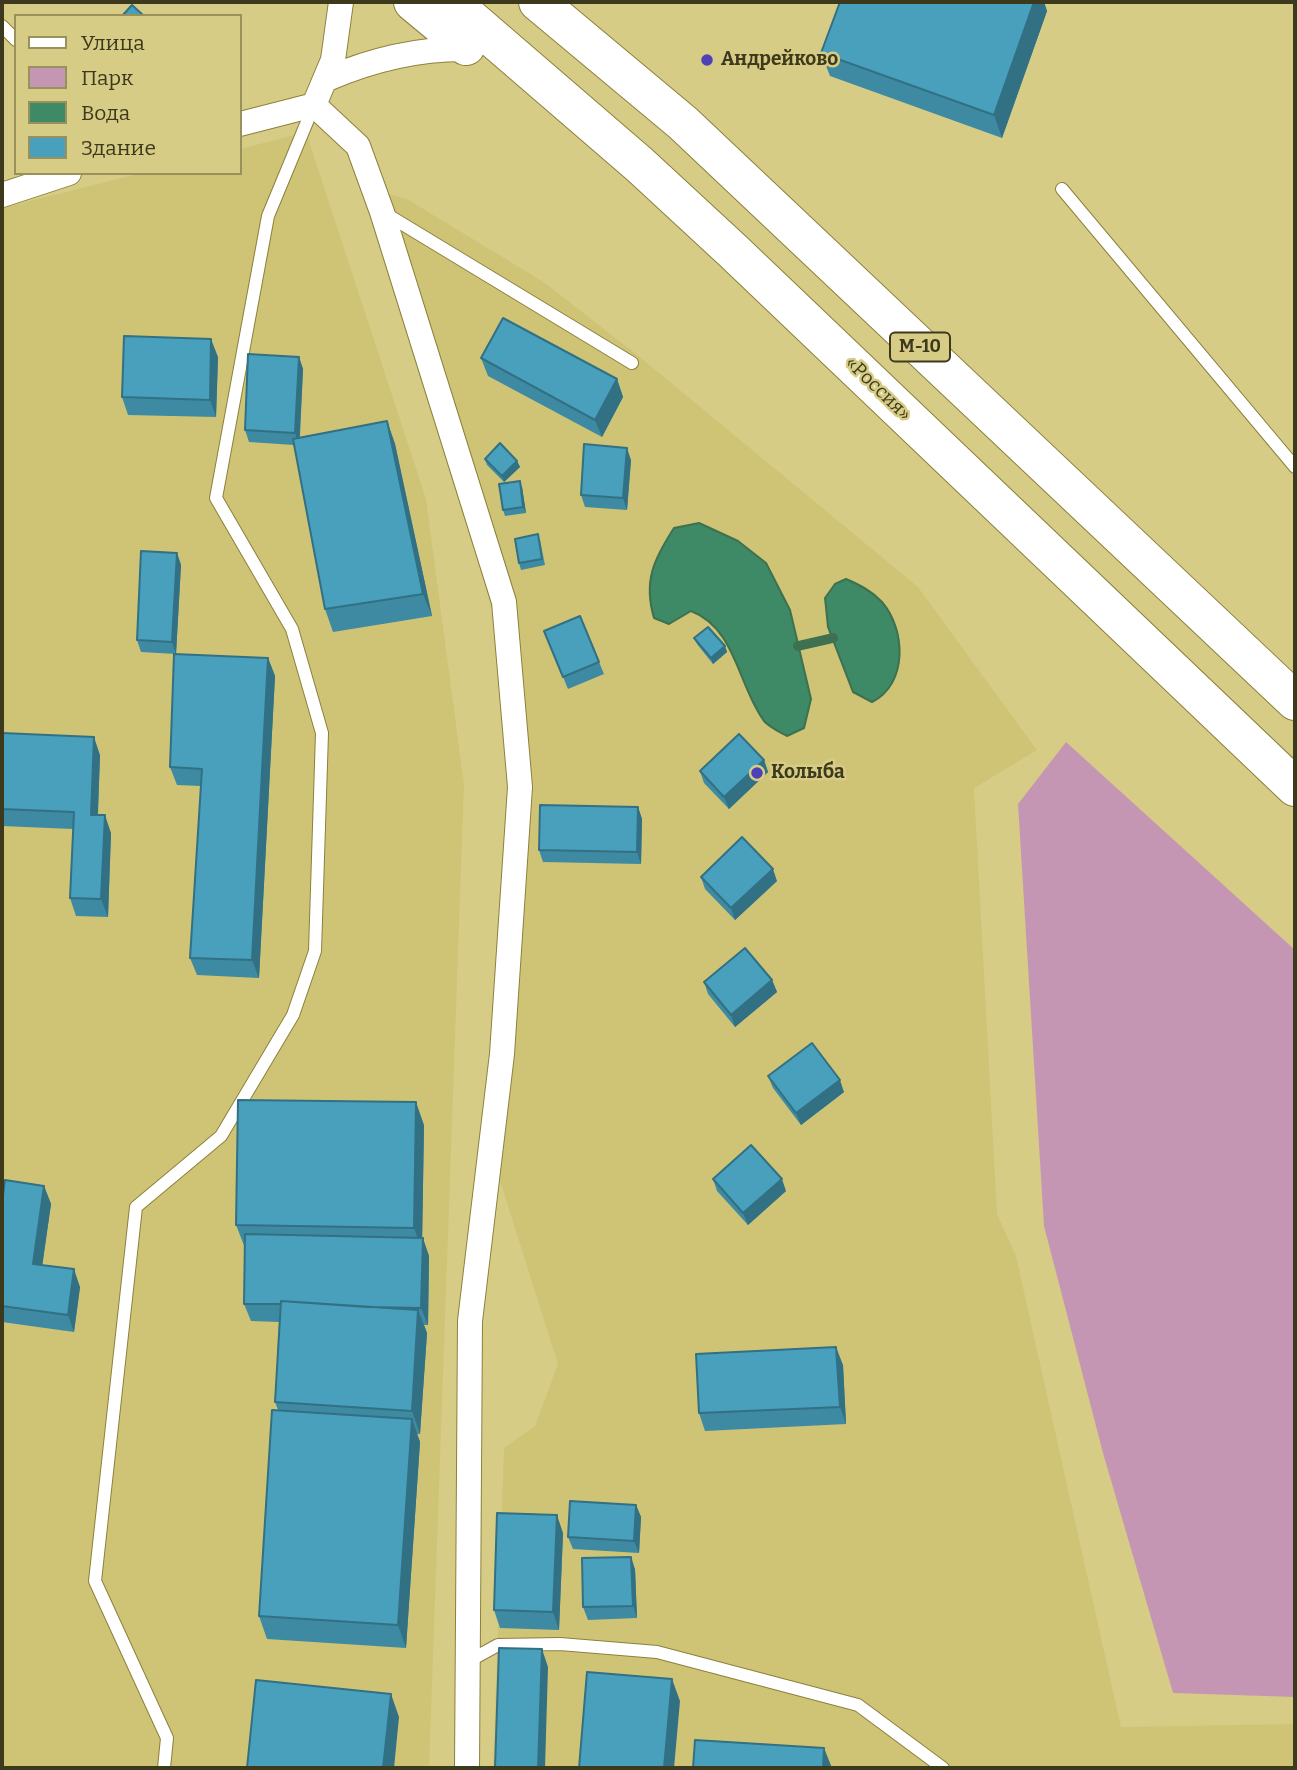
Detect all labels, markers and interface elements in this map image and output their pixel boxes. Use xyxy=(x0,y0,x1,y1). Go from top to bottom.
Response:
legend xyxy=(14,14,242,175)
text: Улица xyxy=(81,30,145,56)
place label: Андрейково xyxy=(721,49,838,71)
marker: Андрейково xyxy=(699,52,715,68)
text: Парк xyxy=(81,65,133,91)
text: Вода xyxy=(81,100,130,126)
text: Здание xyxy=(81,135,156,161)
road number: М-10 xyxy=(890,332,950,362)
street label: «Россия» xyxy=(840,352,916,426)
place label: Колыба xyxy=(771,762,845,784)
marker: Колыба xyxy=(749,765,765,781)

